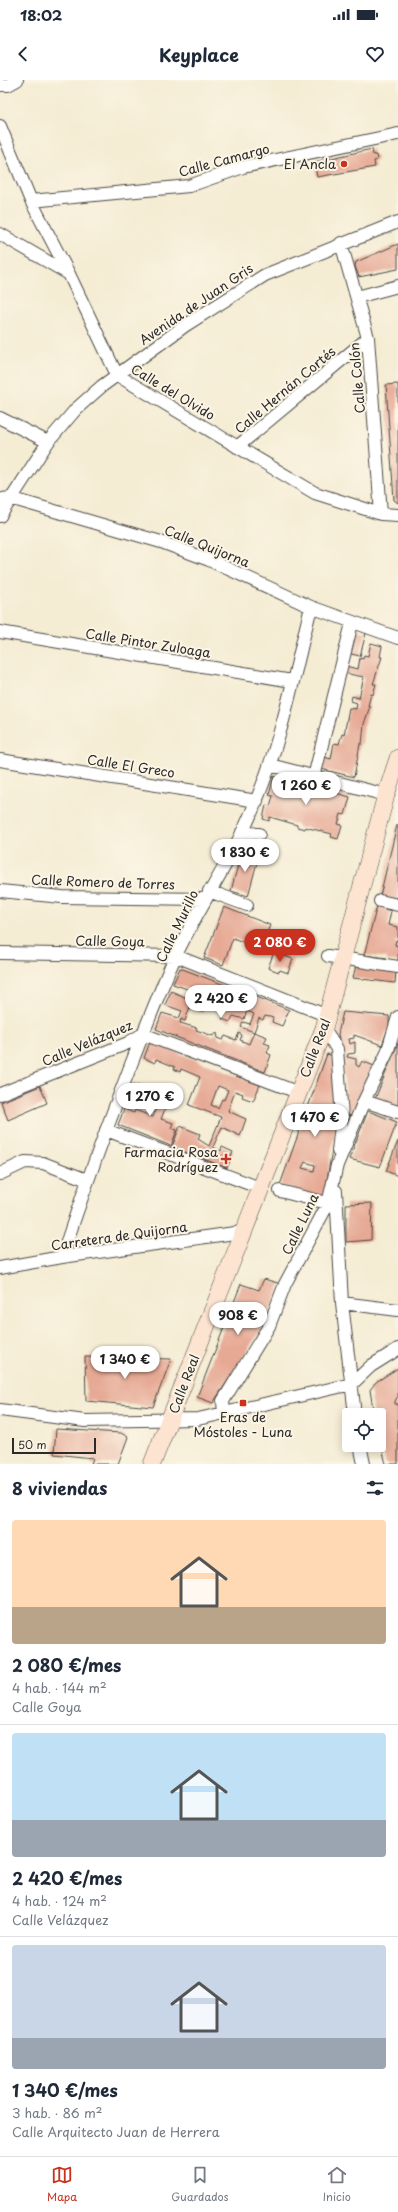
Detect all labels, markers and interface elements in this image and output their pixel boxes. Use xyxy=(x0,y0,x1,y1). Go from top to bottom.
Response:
text: 18:02 xyxy=(20,3,62,26)
text: Keyplace xyxy=(159,41,239,68)
icon: back xyxy=(12,43,34,65)
icon: heart xyxy=(364,43,386,65)
street label: Calle Camargo xyxy=(176,138,271,181)
place label: El Ancla xyxy=(284,154,337,173)
marker: El Ancla xyxy=(339,159,349,169)
street label: Avenida de Juan Gris xyxy=(135,258,256,349)
street label: Calle Hernán Cortés xyxy=(230,342,339,438)
street label: Calle Colón xyxy=(344,342,369,414)
street label: Calle del Olvido xyxy=(128,359,219,424)
street label: Calle Quijorna xyxy=(162,520,253,572)
street label: Calle Pintor Zuloaga xyxy=(84,623,213,662)
street label: Calle El Greco xyxy=(86,749,176,782)
pin: 1 260 € xyxy=(269,772,343,806)
text: 1 260 € xyxy=(281,775,331,794)
pin: 1 830 € xyxy=(208,839,282,873)
text: 1 830 € xyxy=(220,842,270,861)
street label: Calle Romero de Torres xyxy=(31,869,175,894)
street label: Calle Murillo xyxy=(151,886,202,965)
pin: 2 080 € xyxy=(243,929,317,963)
street label: Calle Goya xyxy=(75,930,146,951)
text: 2 080 € xyxy=(253,932,307,951)
pin: 2 420 € xyxy=(184,985,258,1019)
text: 2 420 € xyxy=(194,988,248,1007)
street label: Calle Velázquez xyxy=(39,1015,135,1070)
street label: Calle Real xyxy=(295,1015,335,1080)
pin: 1 270 € xyxy=(113,1083,187,1117)
text: 1 270 € xyxy=(126,1086,174,1105)
pin: 1 470 € xyxy=(278,1104,352,1138)
text: 1 470 € xyxy=(290,1107,340,1126)
place label: Farmacia Rosa Rodríguez xyxy=(124,1142,219,1176)
marker: Farmacia Rosa Rodríguez xyxy=(221,1154,231,1164)
street label: Calle Luna xyxy=(276,1189,323,1258)
street label: Carretera de Quijorna xyxy=(50,1216,189,1254)
pin: 908 € xyxy=(210,1302,266,1336)
text: 908 € xyxy=(218,1305,258,1324)
pin: 1 340 € xyxy=(88,1346,162,1380)
text: 1 340 € xyxy=(100,1349,150,1368)
street label: Calle Real xyxy=(164,1351,204,1416)
marker: Eras de Móstoles - Luna xyxy=(238,1398,248,1408)
place label: Eras de Móstoles - Luna xyxy=(194,1407,293,1441)
map controls xyxy=(342,1408,386,1452)
button: locate xyxy=(342,1408,386,1452)
scale bar xyxy=(12,1436,96,1455)
text: 50 m xyxy=(18,1436,47,1453)
text: 8 viviendas xyxy=(12,1475,107,1501)
icon: filters xyxy=(364,1477,386,1499)
icon: home xyxy=(163,1546,235,1618)
text: 2 080 €/mes xyxy=(12,1652,121,1678)
text: 4 hab. · 144 m² xyxy=(12,1678,107,1697)
text: Calle Goya xyxy=(12,1697,81,1716)
icon: home xyxy=(163,1759,235,1831)
text: 2 420 €/mes xyxy=(12,1865,122,1891)
text: 4 hab. · 124 m² xyxy=(12,1891,107,1910)
text: Calle Velázquez xyxy=(12,1910,108,1929)
icon: home xyxy=(163,1971,235,2043)
text: 1 340 €/mes xyxy=(12,2077,118,2103)
text: 3 hab. · 86 m² xyxy=(12,2103,102,2122)
text: Calle Arquitecto Juan de Herrera xyxy=(12,2122,220,2141)
tab: Mapa xyxy=(47,2164,77,2205)
tab: Guardados xyxy=(171,2164,229,2205)
tab: Inicio xyxy=(323,2164,351,2205)

